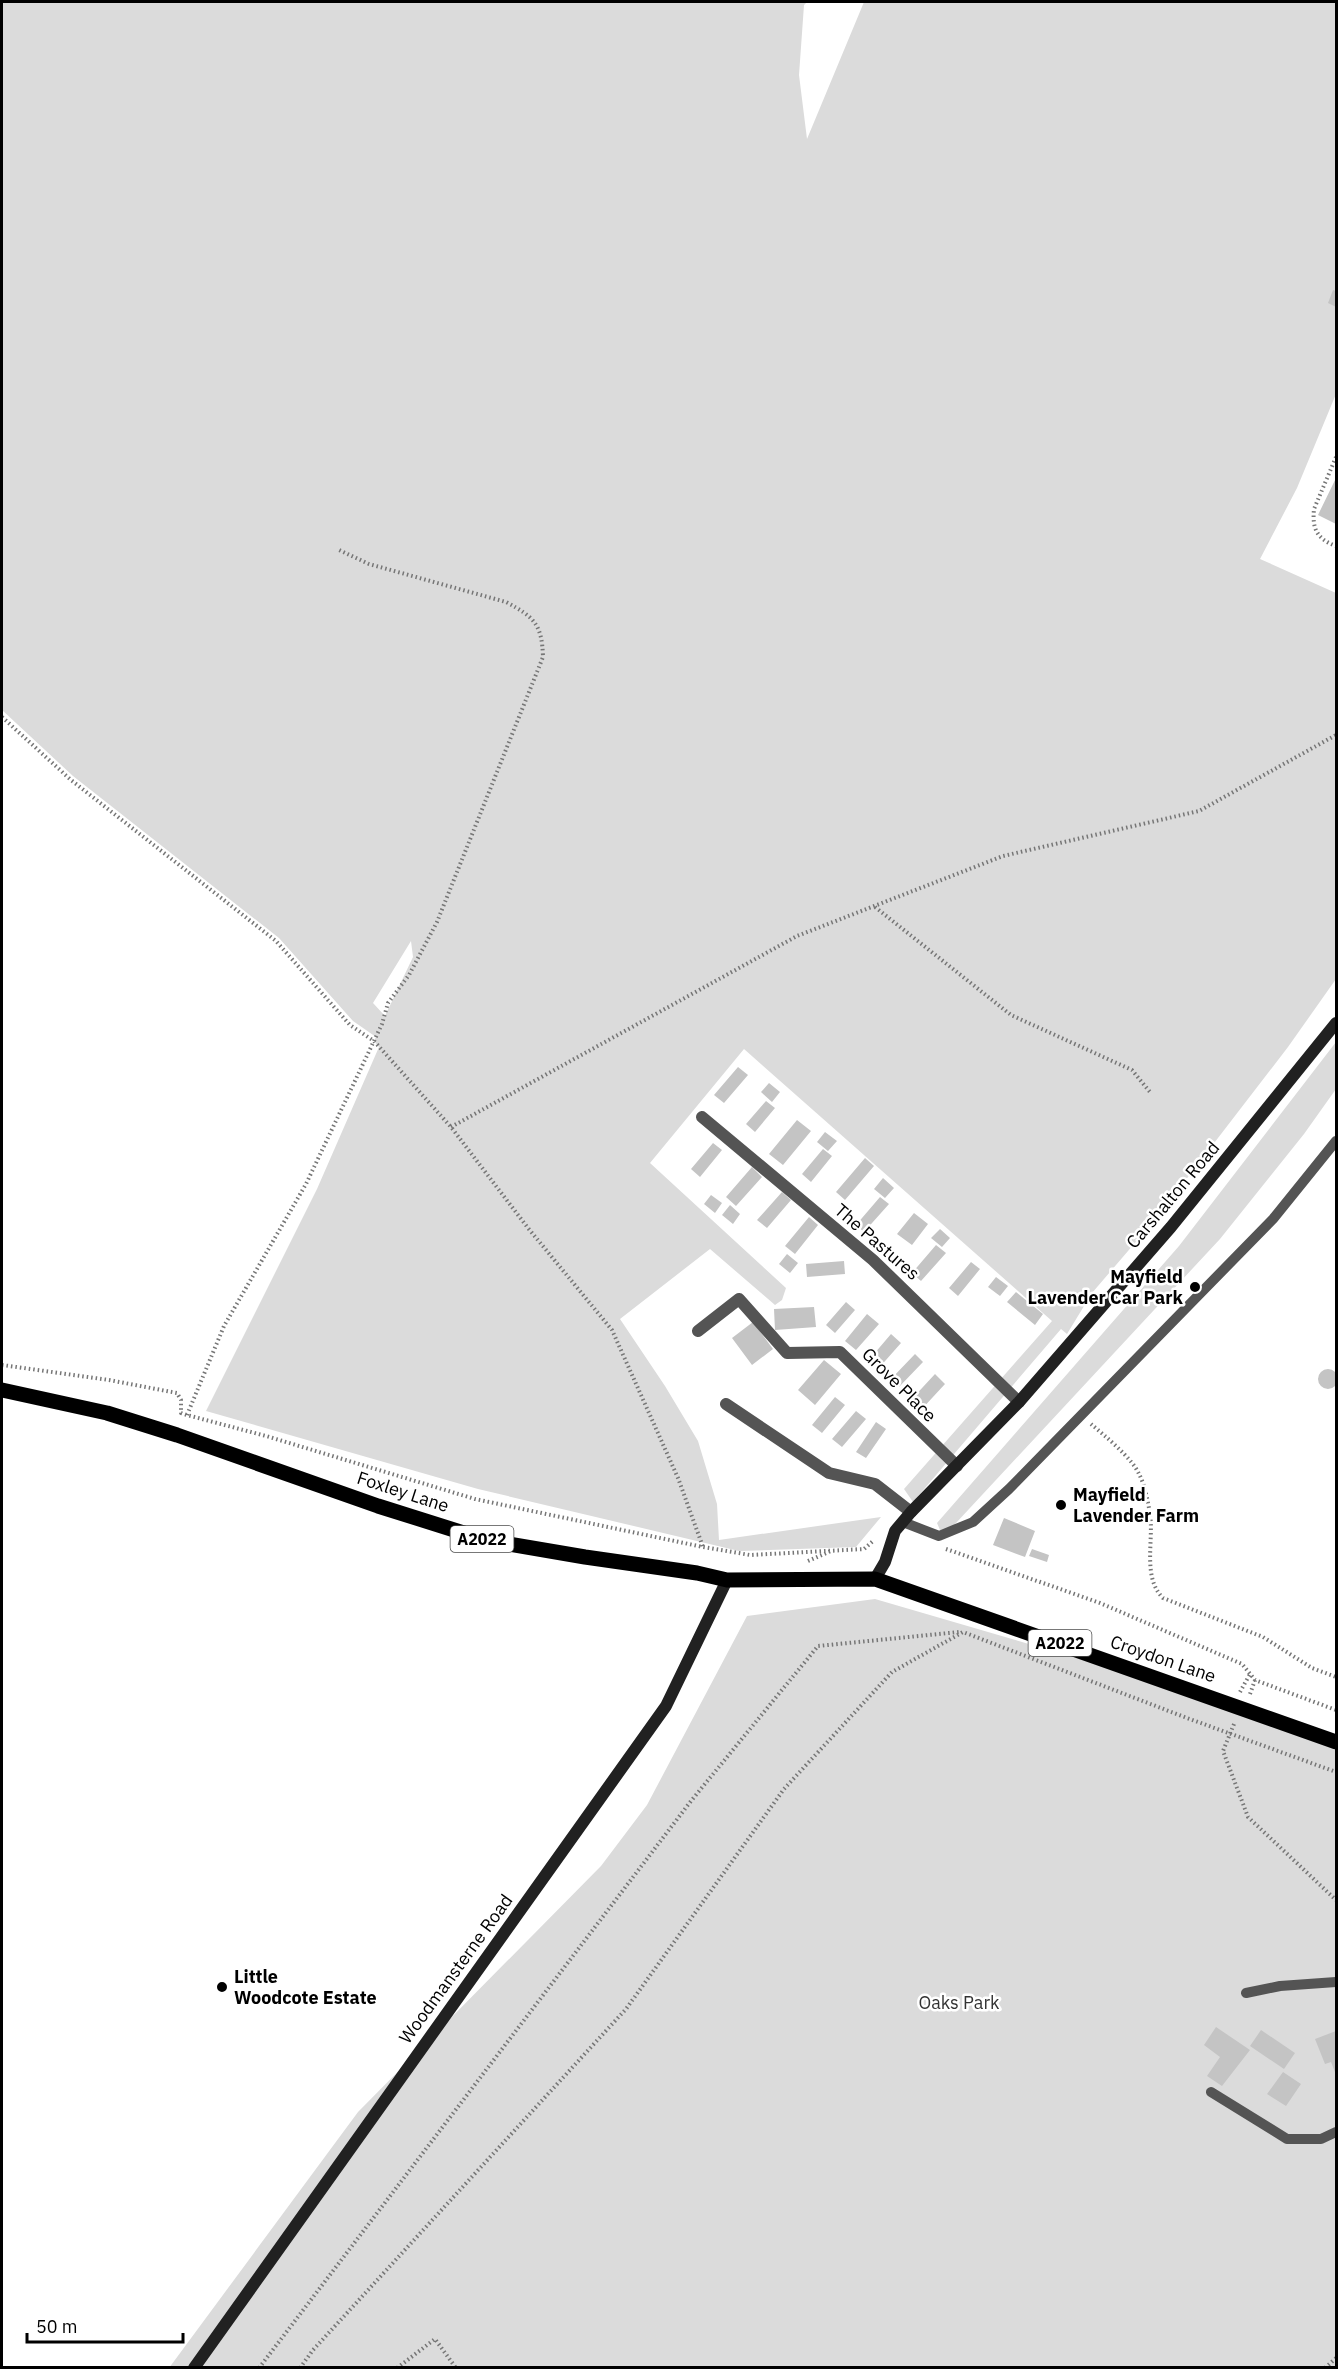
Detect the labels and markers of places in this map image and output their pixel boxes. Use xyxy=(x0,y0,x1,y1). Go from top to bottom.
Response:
place label: Mayfield Lavender Car Park xyxy=(1027,1265,1184,1309)
marker: Mayfield Lavender Car Park xyxy=(1188,1280,1202,1294)
place label: Mayfield Lavender Farm xyxy=(1073,1483,1199,1527)
marker: Mayfield Lavender Farm xyxy=(1054,1498,1068,1512)
place label: Little Woodcote Estate xyxy=(234,1965,377,2009)
marker: Little Woodcote Estate xyxy=(215,1980,229,1994)

